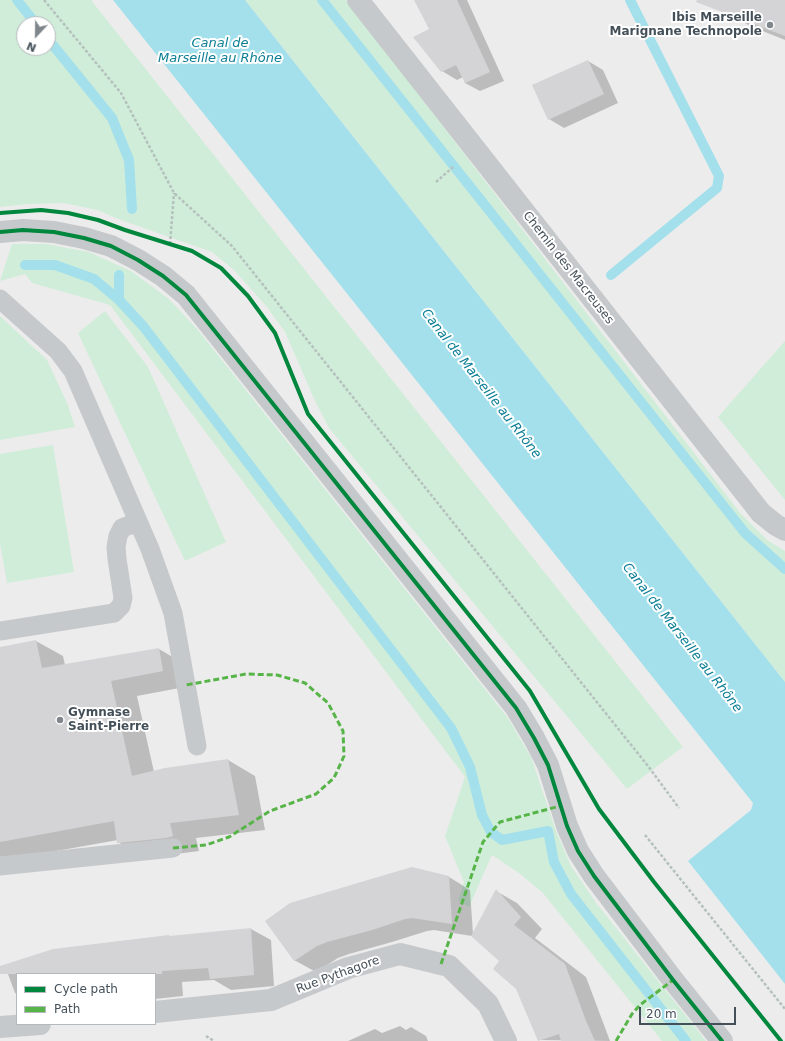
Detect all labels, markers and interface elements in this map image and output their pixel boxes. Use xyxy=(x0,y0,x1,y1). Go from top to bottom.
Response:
place label: Ibis Marseille Marignane Technopole xyxy=(610,11,762,39)
north arrow xyxy=(16,16,56,56)
marker: Ibis Marseille Marignane Technopole xyxy=(765,20,775,30)
water label: Canal de Marseille au Rhône xyxy=(158,36,282,67)
text: N xyxy=(25,39,38,54)
street label: Chemin des Macreuses xyxy=(520,209,616,327)
water label: Canal de Marseille au Rhône xyxy=(418,306,544,462)
water label: Canal de Marseille au Rhône xyxy=(619,560,745,716)
place label: Gymnase Saint-Pierre xyxy=(68,706,149,734)
marker: Gymnase Saint-Pierre xyxy=(55,715,65,725)
street label: Rue Pythagore xyxy=(294,953,382,997)
legend xyxy=(16,973,156,1025)
text: Cycle path xyxy=(54,982,118,996)
scale bar xyxy=(641,999,738,1025)
text: Path xyxy=(54,1002,80,1016)
text: 20 m xyxy=(646,1007,677,1021)

